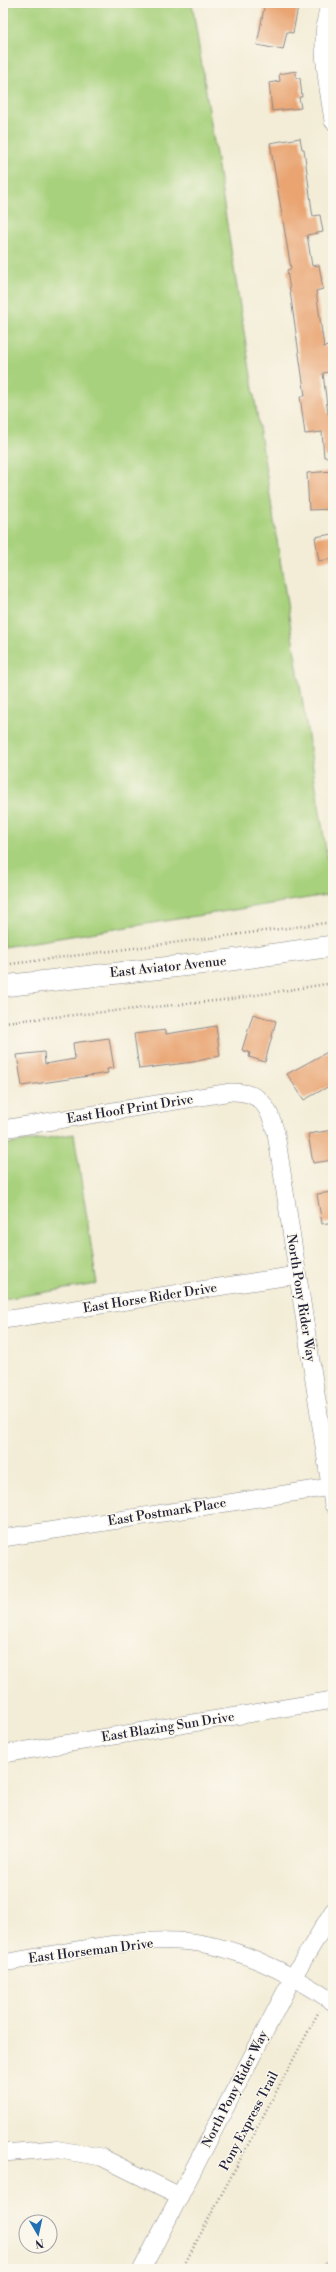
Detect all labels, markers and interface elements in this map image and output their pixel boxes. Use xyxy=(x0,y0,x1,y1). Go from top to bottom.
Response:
street label: East Aviator Avenue xyxy=(109,953,228,981)
street label: East Hoof Print Drive xyxy=(66,1091,195,1127)
street label: North Pony Rider Way xyxy=(283,1233,319,1364)
street label: East Horse Rider Drive xyxy=(82,1279,219,1317)
street label: East Postmark Place xyxy=(107,1495,228,1529)
street label: East Blazing Sun Drive xyxy=(100,1709,236,1745)
street label: East Horseman Drive xyxy=(28,1935,155,1967)
street label: North Pony Rider Way xyxy=(199,2027,272,2150)
street label: Pony Express Trail xyxy=(216,2069,282,2173)
north arrow xyxy=(18,2214,58,2254)
text: N xyxy=(34,2235,45,2251)

